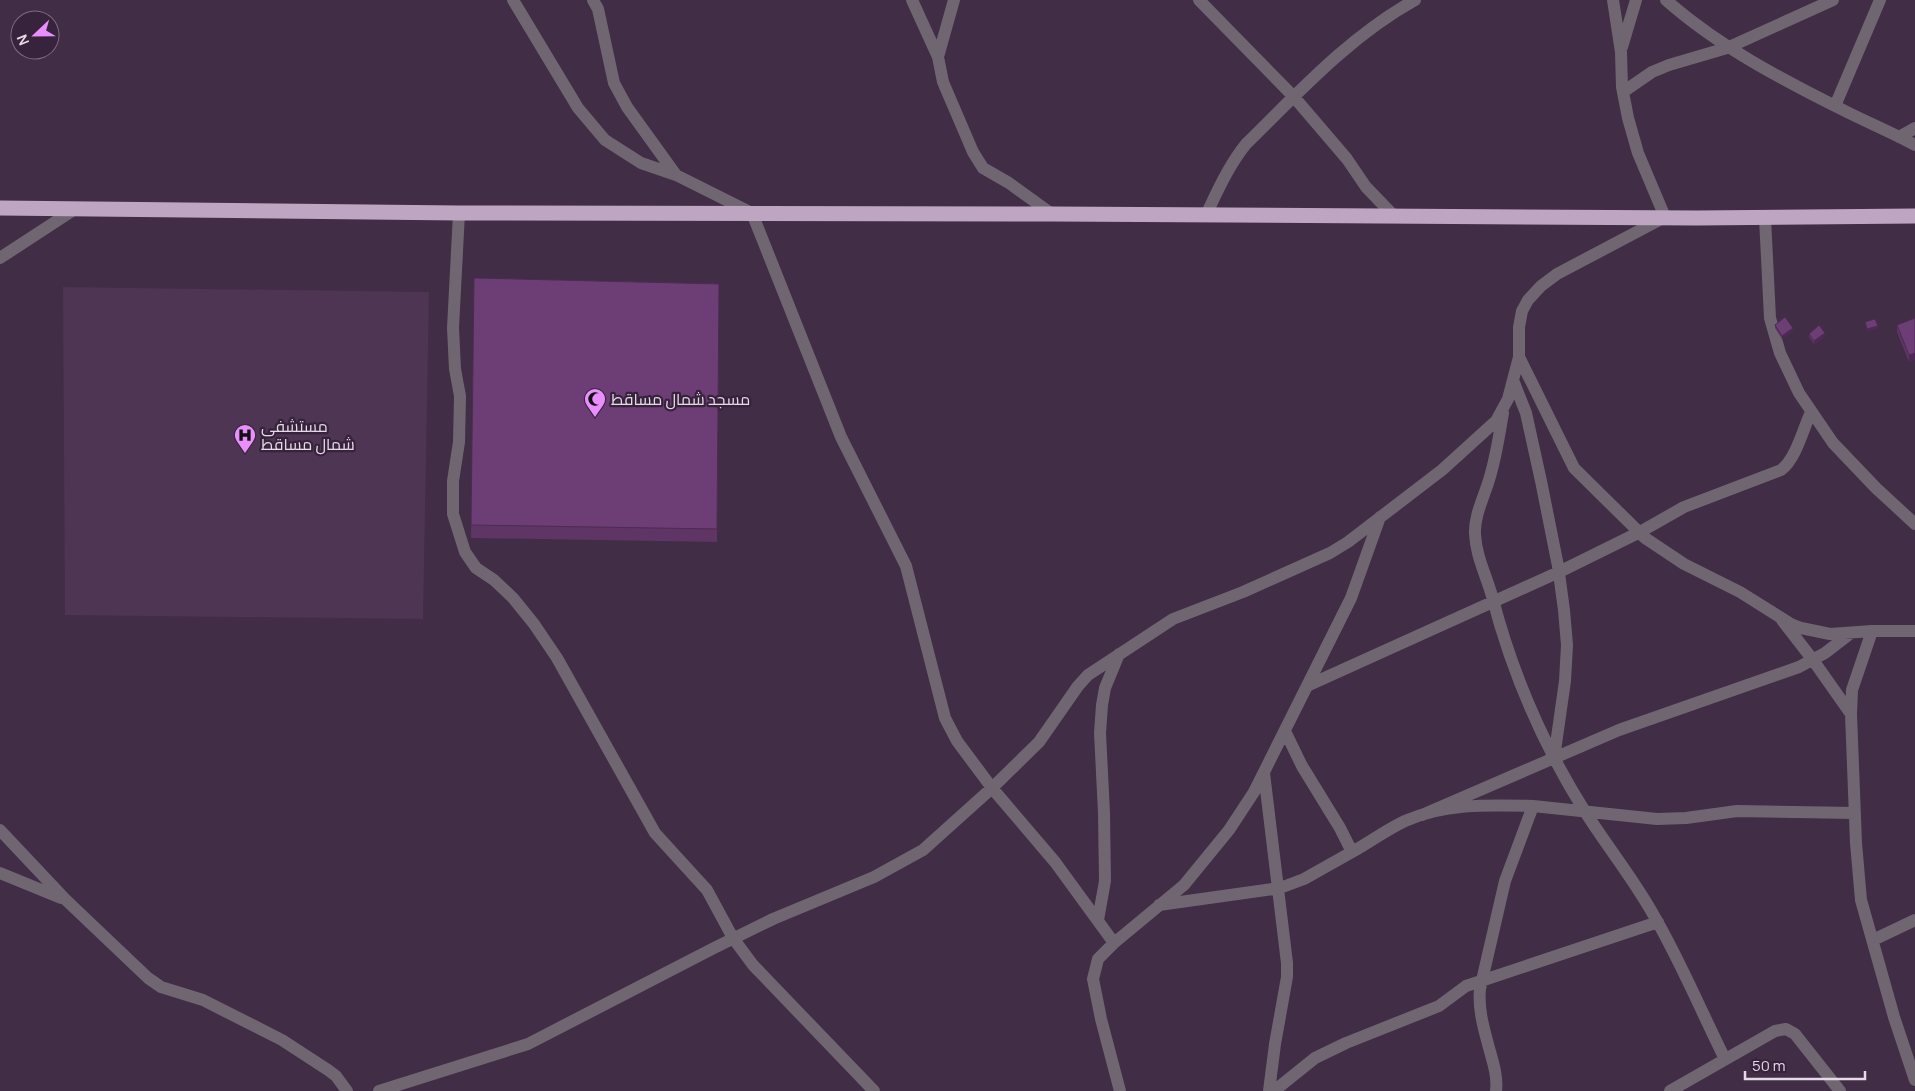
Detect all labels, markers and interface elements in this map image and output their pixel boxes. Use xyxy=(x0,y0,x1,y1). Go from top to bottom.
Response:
north arrow xyxy=(10,10,60,60)
text: N xyxy=(12,32,33,48)
mosque icon: مسجد شمال مساقط xyxy=(583,387,607,418)
place label: مسجد شمال مساقط xyxy=(611,388,750,410)
place label: مستشفى شمال مساقط xyxy=(261,415,355,455)
hospital icon: مستشفى شمال مساقط xyxy=(233,423,257,454)
scale bar xyxy=(1745,1048,1865,1080)
text: 50 m xyxy=(1752,1055,1786,1076)

